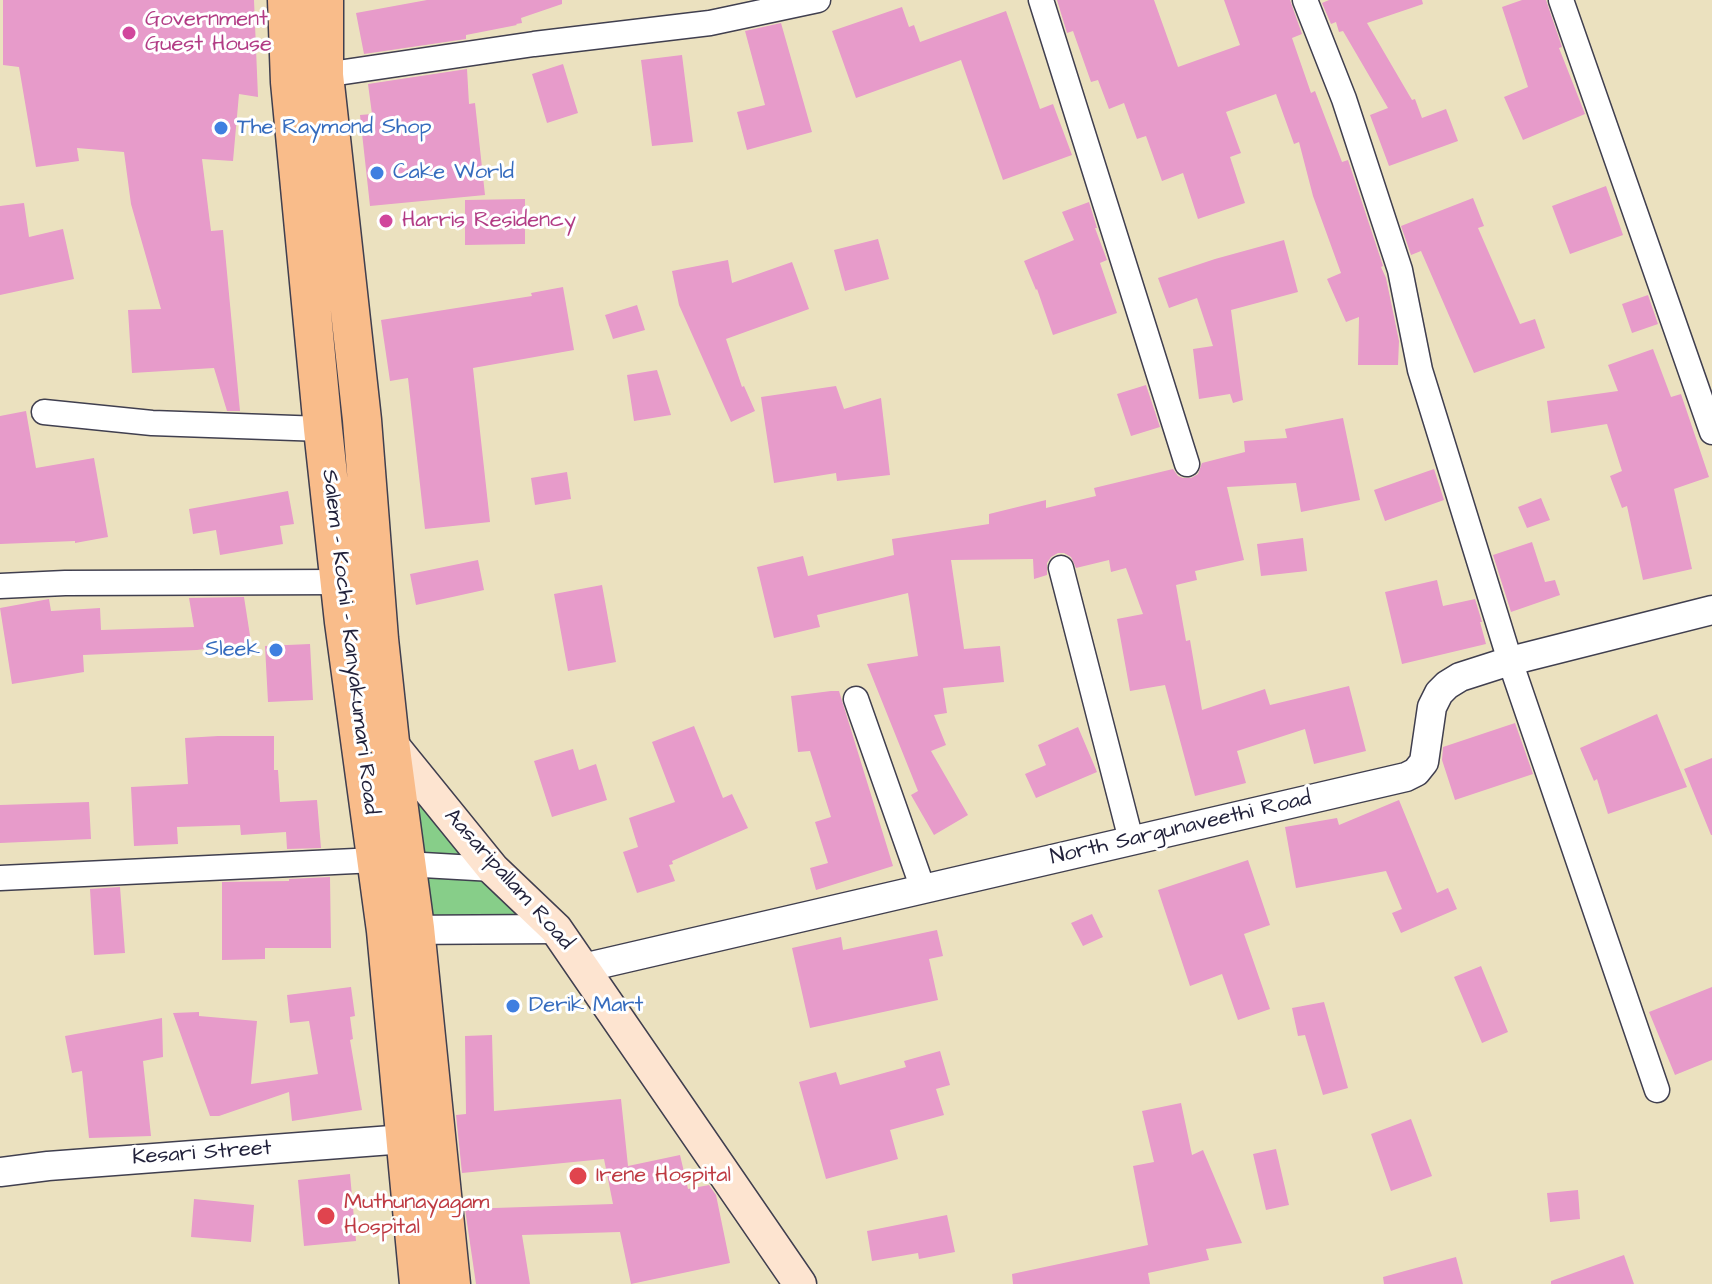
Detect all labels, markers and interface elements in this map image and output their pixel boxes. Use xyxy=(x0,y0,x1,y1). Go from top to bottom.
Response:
place label: Government Guest House xyxy=(145,7,272,58)
marker: Government Guest House xyxy=(120,24,138,42)
place label: The Raymond Shop xyxy=(237,115,431,141)
marker: The Raymond Shop xyxy=(212,119,230,137)
place label: Cake World xyxy=(393,160,514,186)
marker: Cake World xyxy=(368,164,386,182)
place label: Harris Residency xyxy=(402,208,576,234)
marker: Harris Residency xyxy=(377,212,395,230)
street label: Salem - Kochi - Kanyakumari Road xyxy=(315,468,383,816)
place label: Sleek xyxy=(205,637,260,663)
marker: Sleek xyxy=(267,641,285,659)
street label: North Sargunaveethi Road xyxy=(1048,786,1314,872)
street label: Aasaripallam Road xyxy=(438,804,578,956)
place label: Derik Mart xyxy=(529,993,643,1019)
marker: Derik Mart xyxy=(504,997,522,1015)
street label: Kesari Street xyxy=(131,1136,273,1172)
place label: Irene Hospital xyxy=(596,1163,731,1189)
marker: Irene Hospital xyxy=(567,1165,589,1187)
place label: Muthunayagam Hospital xyxy=(344,1190,489,1242)
marker: Muthunayagam Hospital xyxy=(315,1205,337,1227)

